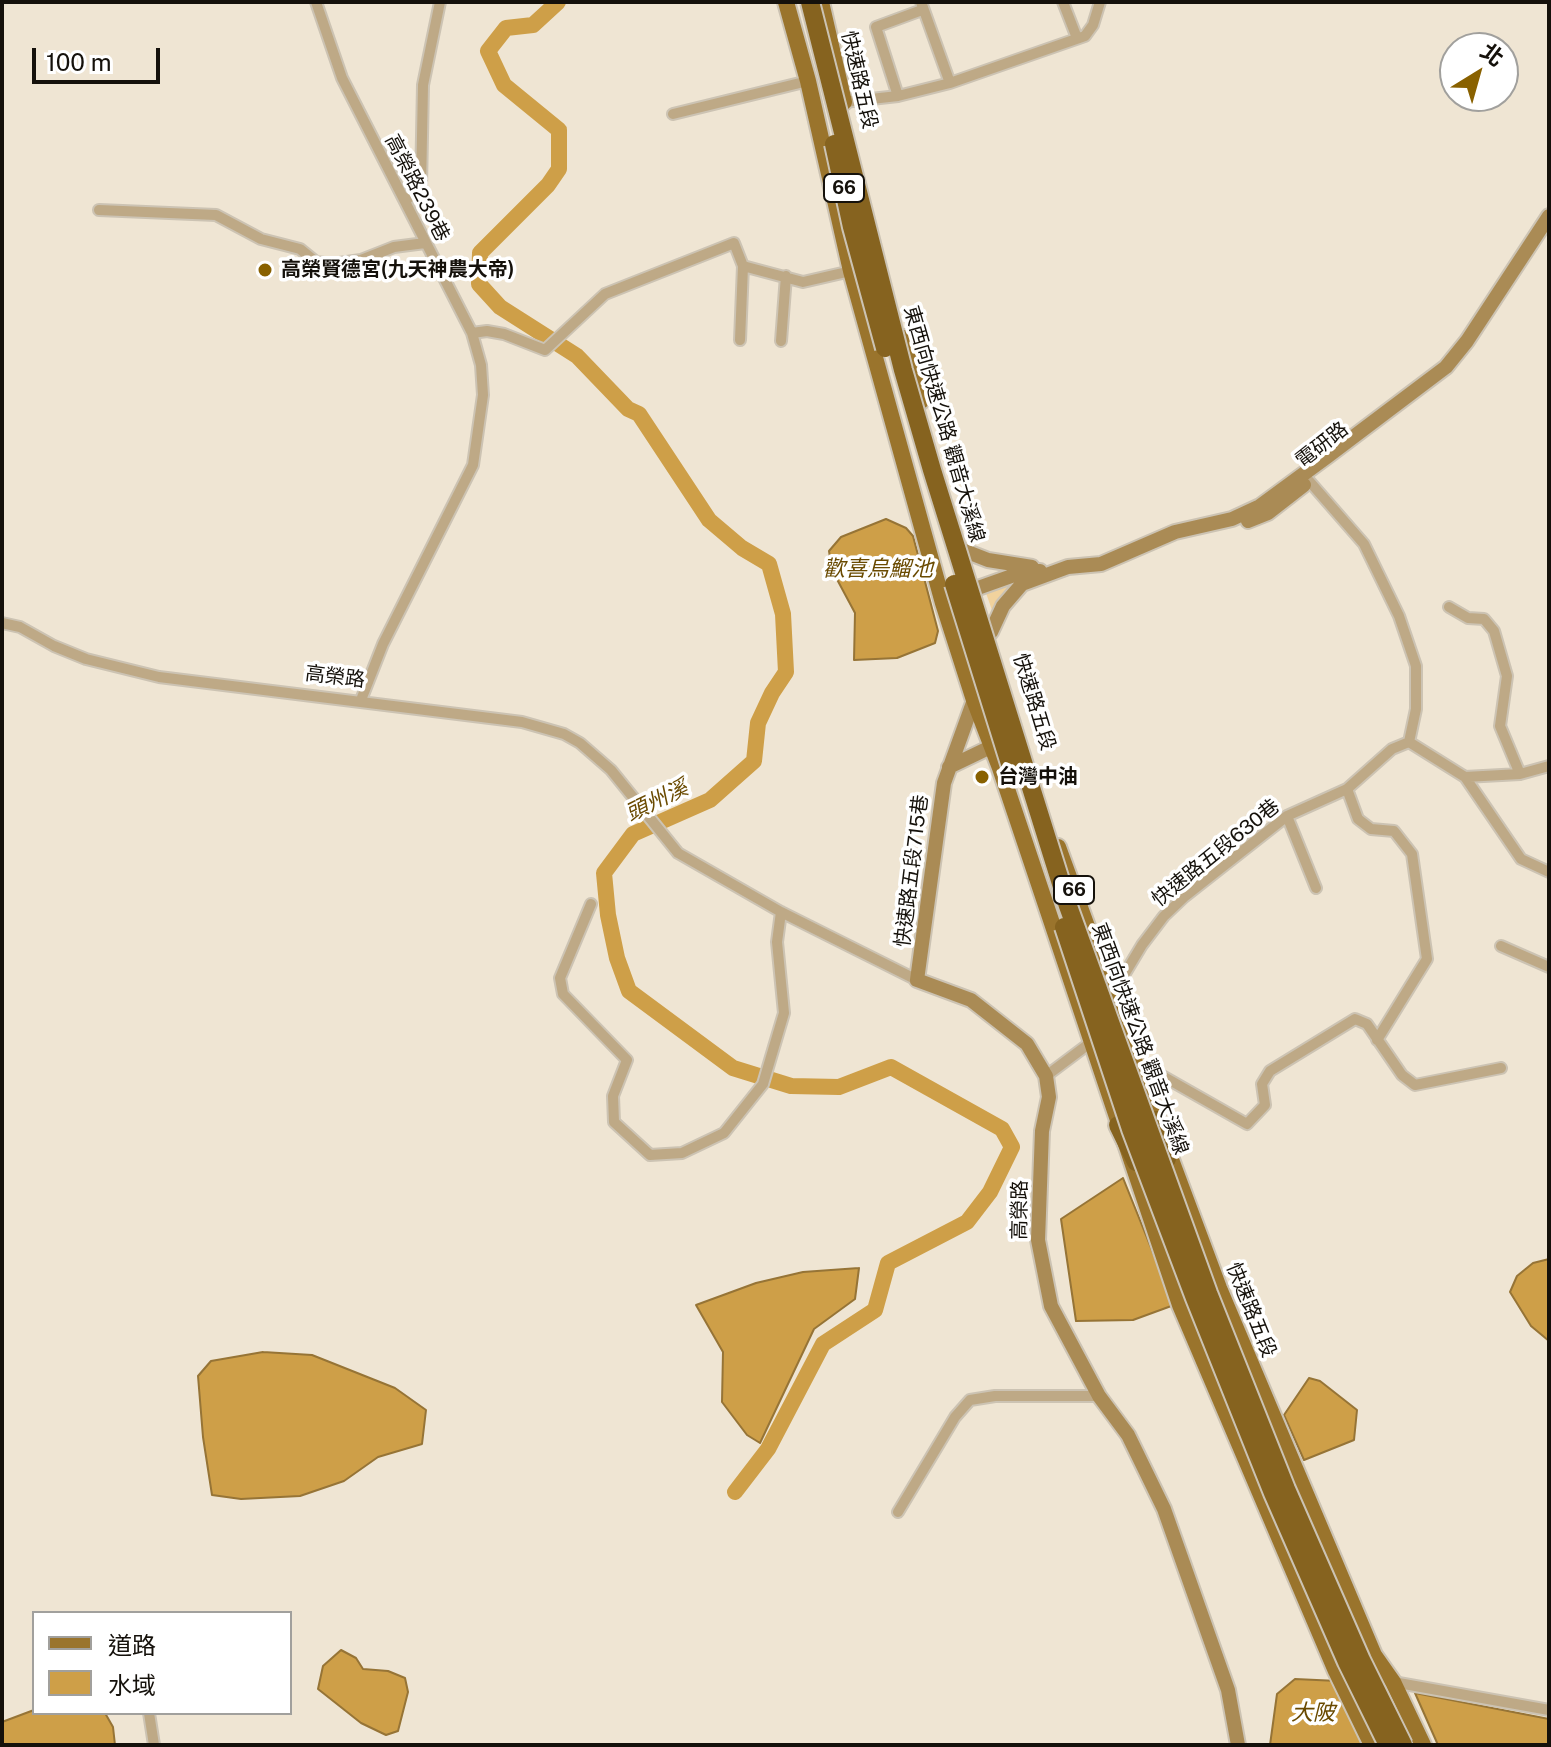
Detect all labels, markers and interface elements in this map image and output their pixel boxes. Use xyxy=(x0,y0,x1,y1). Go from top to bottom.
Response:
street label: 快速路五段 xyxy=(836,29,882,131)
scale bar xyxy=(36,32,164,82)
north arrow xyxy=(1439,32,1519,112)
text: 北 xyxy=(1476,37,1509,71)
text: 100 m xyxy=(46,48,112,76)
street label: 高榮路239巷 xyxy=(380,130,454,246)
road number: 66 xyxy=(824,174,864,202)
place label: 高榮賢德宮(九天神農大帝) xyxy=(281,258,514,282)
marker: 高榮賢德宮(九天神農大帝) xyxy=(256,261,274,279)
street label: 東西向快速公路 觀音大溪線 xyxy=(899,303,989,545)
street label: 電研路 xyxy=(1291,417,1353,473)
water label: 歡喜烏鰡池 xyxy=(823,556,933,582)
street label: 快速路五段 xyxy=(1008,651,1060,753)
street label: 高榮路 xyxy=(304,661,366,693)
place label: 台灣中油 xyxy=(998,765,1078,789)
marker: 台灣中油 xyxy=(973,768,991,786)
water label: 頭州溪 xyxy=(622,775,692,827)
street label: 快速路五段715巷 xyxy=(891,793,933,949)
street label: 快速路五段630巷 xyxy=(1147,794,1285,912)
road number: 66 xyxy=(1054,876,1094,904)
street label: 東西向快速公路 觀音大溪線 xyxy=(1087,920,1193,1158)
street label: 高榮路 xyxy=(1007,1180,1033,1240)
street label: 快速路五段 xyxy=(1221,1259,1281,1361)
legend xyxy=(32,1611,292,1715)
text: 道路 xyxy=(108,1631,156,1659)
text: 水域 xyxy=(108,1671,156,1699)
water label: 大陂 xyxy=(1291,1700,1335,1726)

